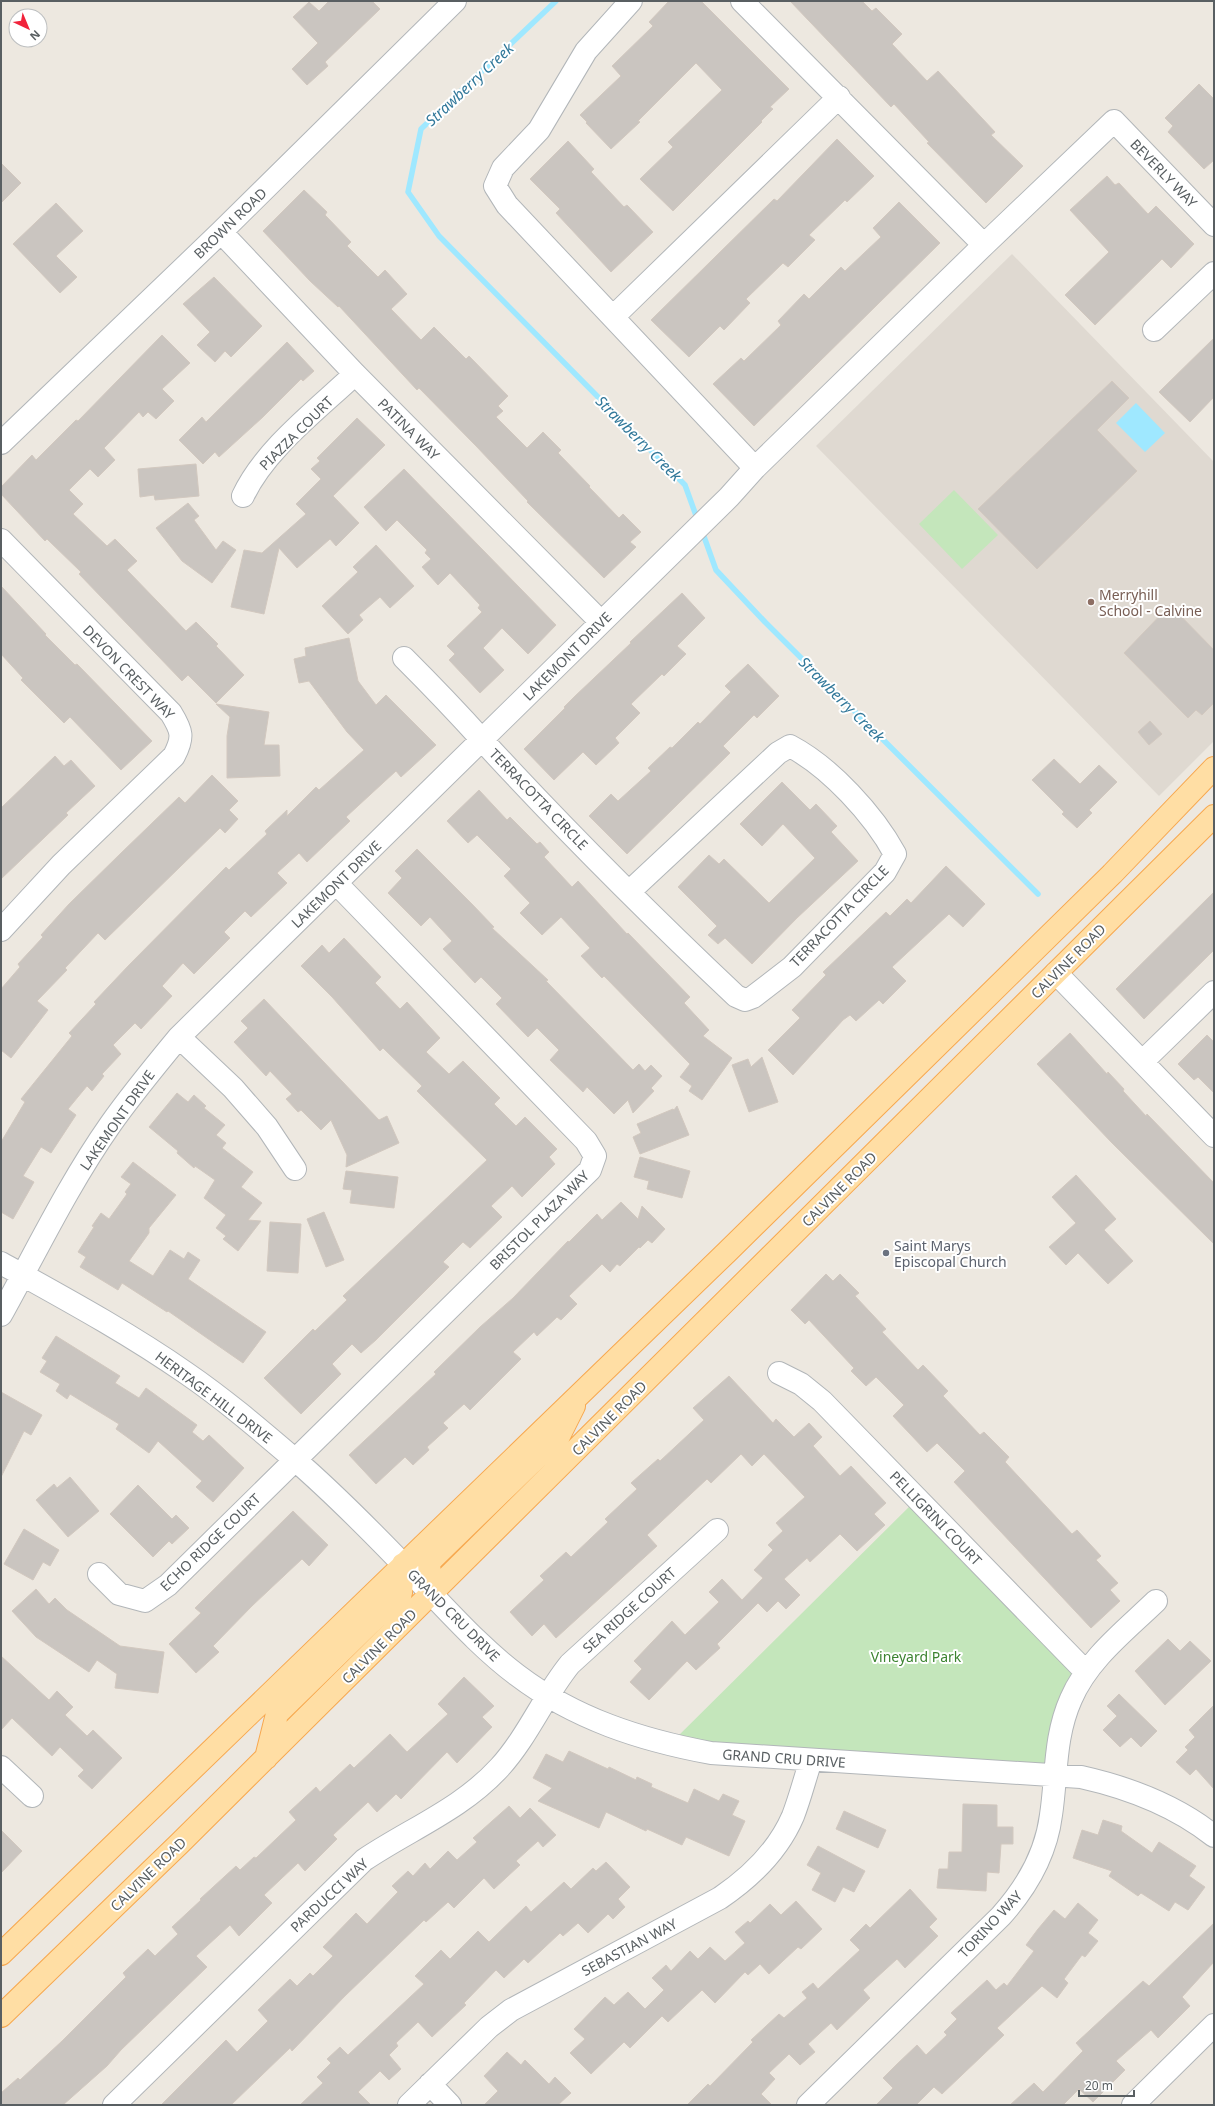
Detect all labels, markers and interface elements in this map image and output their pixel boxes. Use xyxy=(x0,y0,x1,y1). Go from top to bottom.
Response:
north arrow xyxy=(8,8,48,48)
text: N xyxy=(27,27,44,44)
water label: Strawberry Creek xyxy=(421,38,518,130)
street label: BEVERLY WAY xyxy=(1126,134,1202,212)
street label: BROWN ROAD xyxy=(189,183,271,263)
water label: Strawberry Creek xyxy=(592,391,687,486)
street label: PIAZZA COURT xyxy=(255,392,337,474)
street label: PATINA WAY xyxy=(374,394,444,464)
place label: Merryhill School - Calvine xyxy=(1099,585,1202,620)
marker: Merryhill School - Calvine xyxy=(1086,597,1096,607)
street label: LAKEMONT DRIVE xyxy=(518,607,616,705)
street label: DEVON CREST WAY xyxy=(79,621,179,723)
water label: Strawberry Creek xyxy=(795,652,890,747)
street label: TERRACOTTA CIRCLE xyxy=(485,744,593,854)
street label: LAKEMONT DRIVE xyxy=(287,836,385,932)
street label: TERRACOTTA CIRCLE xyxy=(785,861,893,971)
street label: CALVINE ROAD xyxy=(1026,919,1110,1003)
street label: LAKEMONT DRIVE xyxy=(75,1066,159,1174)
street label: CALVINE ROAD xyxy=(797,1147,881,1231)
street label: BRISTOL PLAZA WAY xyxy=(485,1166,593,1274)
place label: Saint Marys Episcopal Church xyxy=(894,1236,1007,1271)
marker: Saint Marys Episcopal Church xyxy=(881,1248,891,1258)
street label: HERITAGE HILL DRIVE xyxy=(152,1347,276,1447)
street label: CALVINE ROAD xyxy=(567,1376,651,1460)
street label: PELLIGRINI COURT xyxy=(886,1467,986,1570)
street label: ECHO RIDGE COURT xyxy=(156,1489,265,1595)
street label: SEA RIDGE COURT xyxy=(578,1563,680,1657)
street label: GRAND CRU DRIVE xyxy=(404,1565,504,1665)
street label: CALVINE ROAD xyxy=(337,1604,421,1688)
park label: Vineyard Park xyxy=(871,1647,962,1666)
street label: GRAND CRU DRIVE xyxy=(722,1744,846,1772)
street label: CALVINE ROAD xyxy=(106,1833,190,1915)
street label: PARDUCCI WAY xyxy=(286,1854,372,1936)
street label: TORINO WAY xyxy=(954,1886,1026,1962)
street label: SEBASTIAN WAY xyxy=(578,1914,680,1980)
scale bar xyxy=(1079,2072,1134,2098)
text: 20 m xyxy=(1085,2077,1113,2094)

